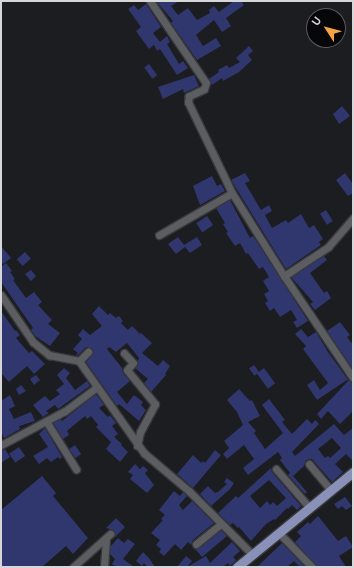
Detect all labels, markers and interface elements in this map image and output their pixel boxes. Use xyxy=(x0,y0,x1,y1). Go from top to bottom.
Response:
north arrow xyxy=(306,8,346,48)
text: U xyxy=(309,14,324,28)

